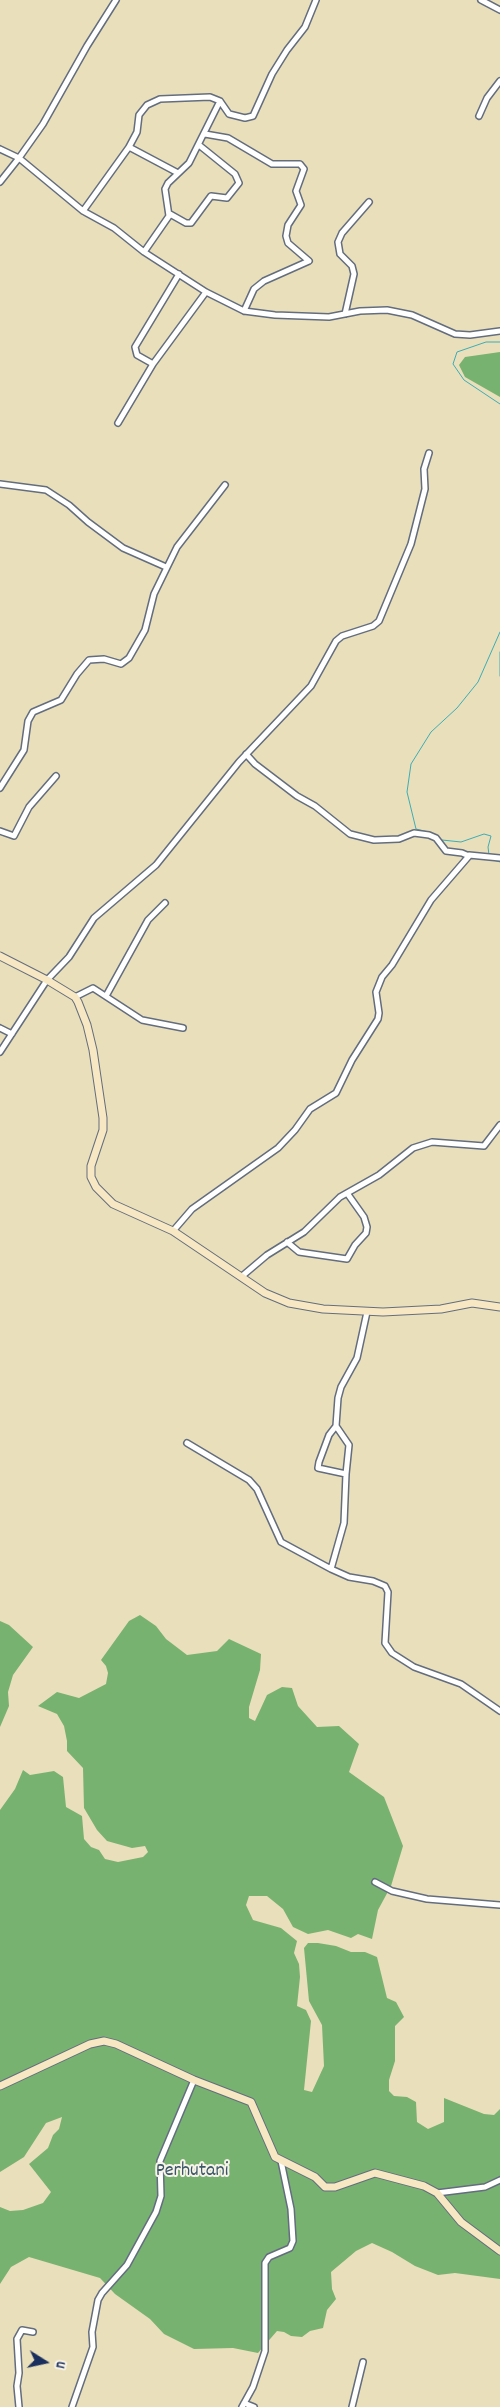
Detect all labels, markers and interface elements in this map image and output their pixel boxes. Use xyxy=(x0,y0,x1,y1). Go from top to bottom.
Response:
park label: Perhutani xyxy=(156,2160,228,2184)
north arrow xyxy=(20,2337,70,2387)
text: U xyxy=(49,2360,70,2370)

